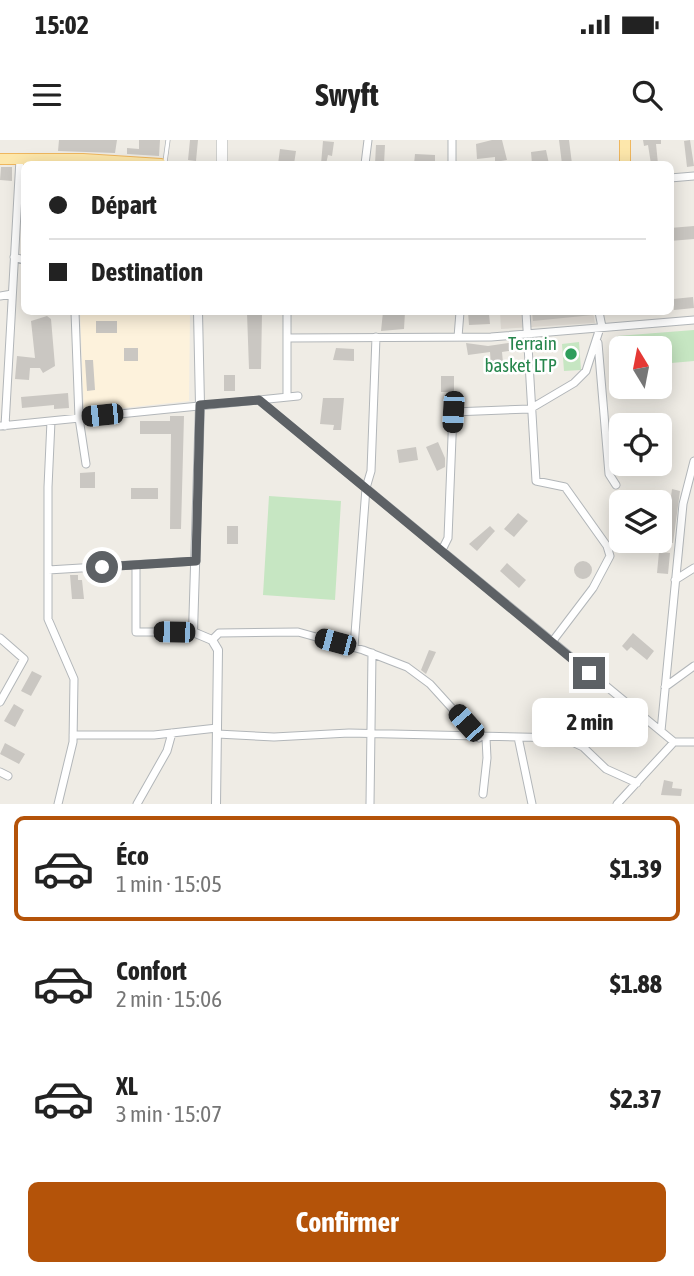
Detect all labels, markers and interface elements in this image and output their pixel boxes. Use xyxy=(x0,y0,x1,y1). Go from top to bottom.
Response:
text: 15:02 xyxy=(35,10,89,40)
icon: menu xyxy=(28,76,66,114)
text: Swyft xyxy=(315,76,379,113)
icon: search xyxy=(628,76,666,114)
text: Départ xyxy=(91,190,157,220)
text: Destination xyxy=(91,257,203,287)
place label: Terrain basket LTP xyxy=(484,332,557,376)
north arrow xyxy=(609,336,672,399)
map controls xyxy=(609,336,672,553)
marker: Terrain basket LTP xyxy=(563,346,579,362)
car xyxy=(442,390,465,434)
car xyxy=(81,402,124,428)
button: locate xyxy=(609,413,672,476)
button: layers xyxy=(609,490,672,553)
route start xyxy=(86,551,118,583)
car xyxy=(153,621,196,643)
car xyxy=(312,626,359,658)
route end xyxy=(573,657,605,689)
callout: 2 min xyxy=(531,698,647,746)
car xyxy=(445,700,488,746)
text: 2 min xyxy=(567,709,613,735)
icon: car xyxy=(32,837,95,900)
text: Éco xyxy=(116,841,149,871)
text: $1.39 xyxy=(610,854,662,884)
text: 1 min · 15:05 xyxy=(116,871,222,897)
icon: car xyxy=(32,952,95,1015)
text: Confort xyxy=(116,956,187,986)
text: $1.88 xyxy=(610,969,662,999)
text: 2 min · 15:06 xyxy=(116,986,222,1012)
icon: car xyxy=(32,1067,95,1130)
text: XL xyxy=(116,1071,138,1101)
text: $2.37 xyxy=(610,1084,662,1114)
text: 3 min · 15:07 xyxy=(116,1101,222,1127)
button: Confirmer xyxy=(28,1182,666,1262)

